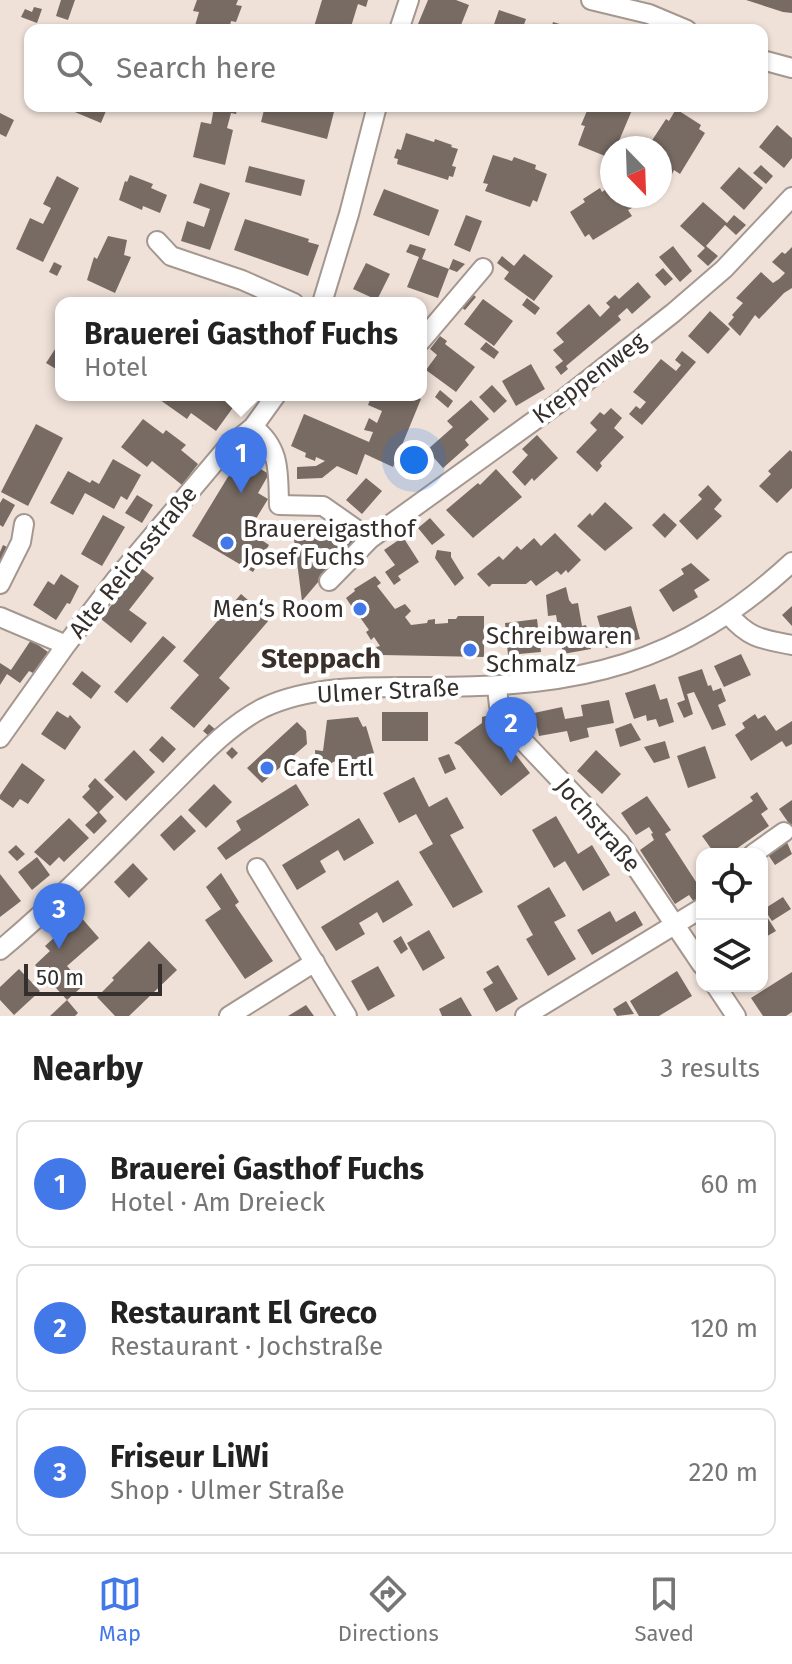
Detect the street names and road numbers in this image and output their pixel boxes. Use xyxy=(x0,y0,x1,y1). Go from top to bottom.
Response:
street label: Kreppenweg xyxy=(527,326,651,430)
street label: Alte Reichsstraße xyxy=(63,480,203,644)
street label: Ulmer Straße xyxy=(316,673,460,709)
street label: Jochstraße xyxy=(550,772,646,878)

